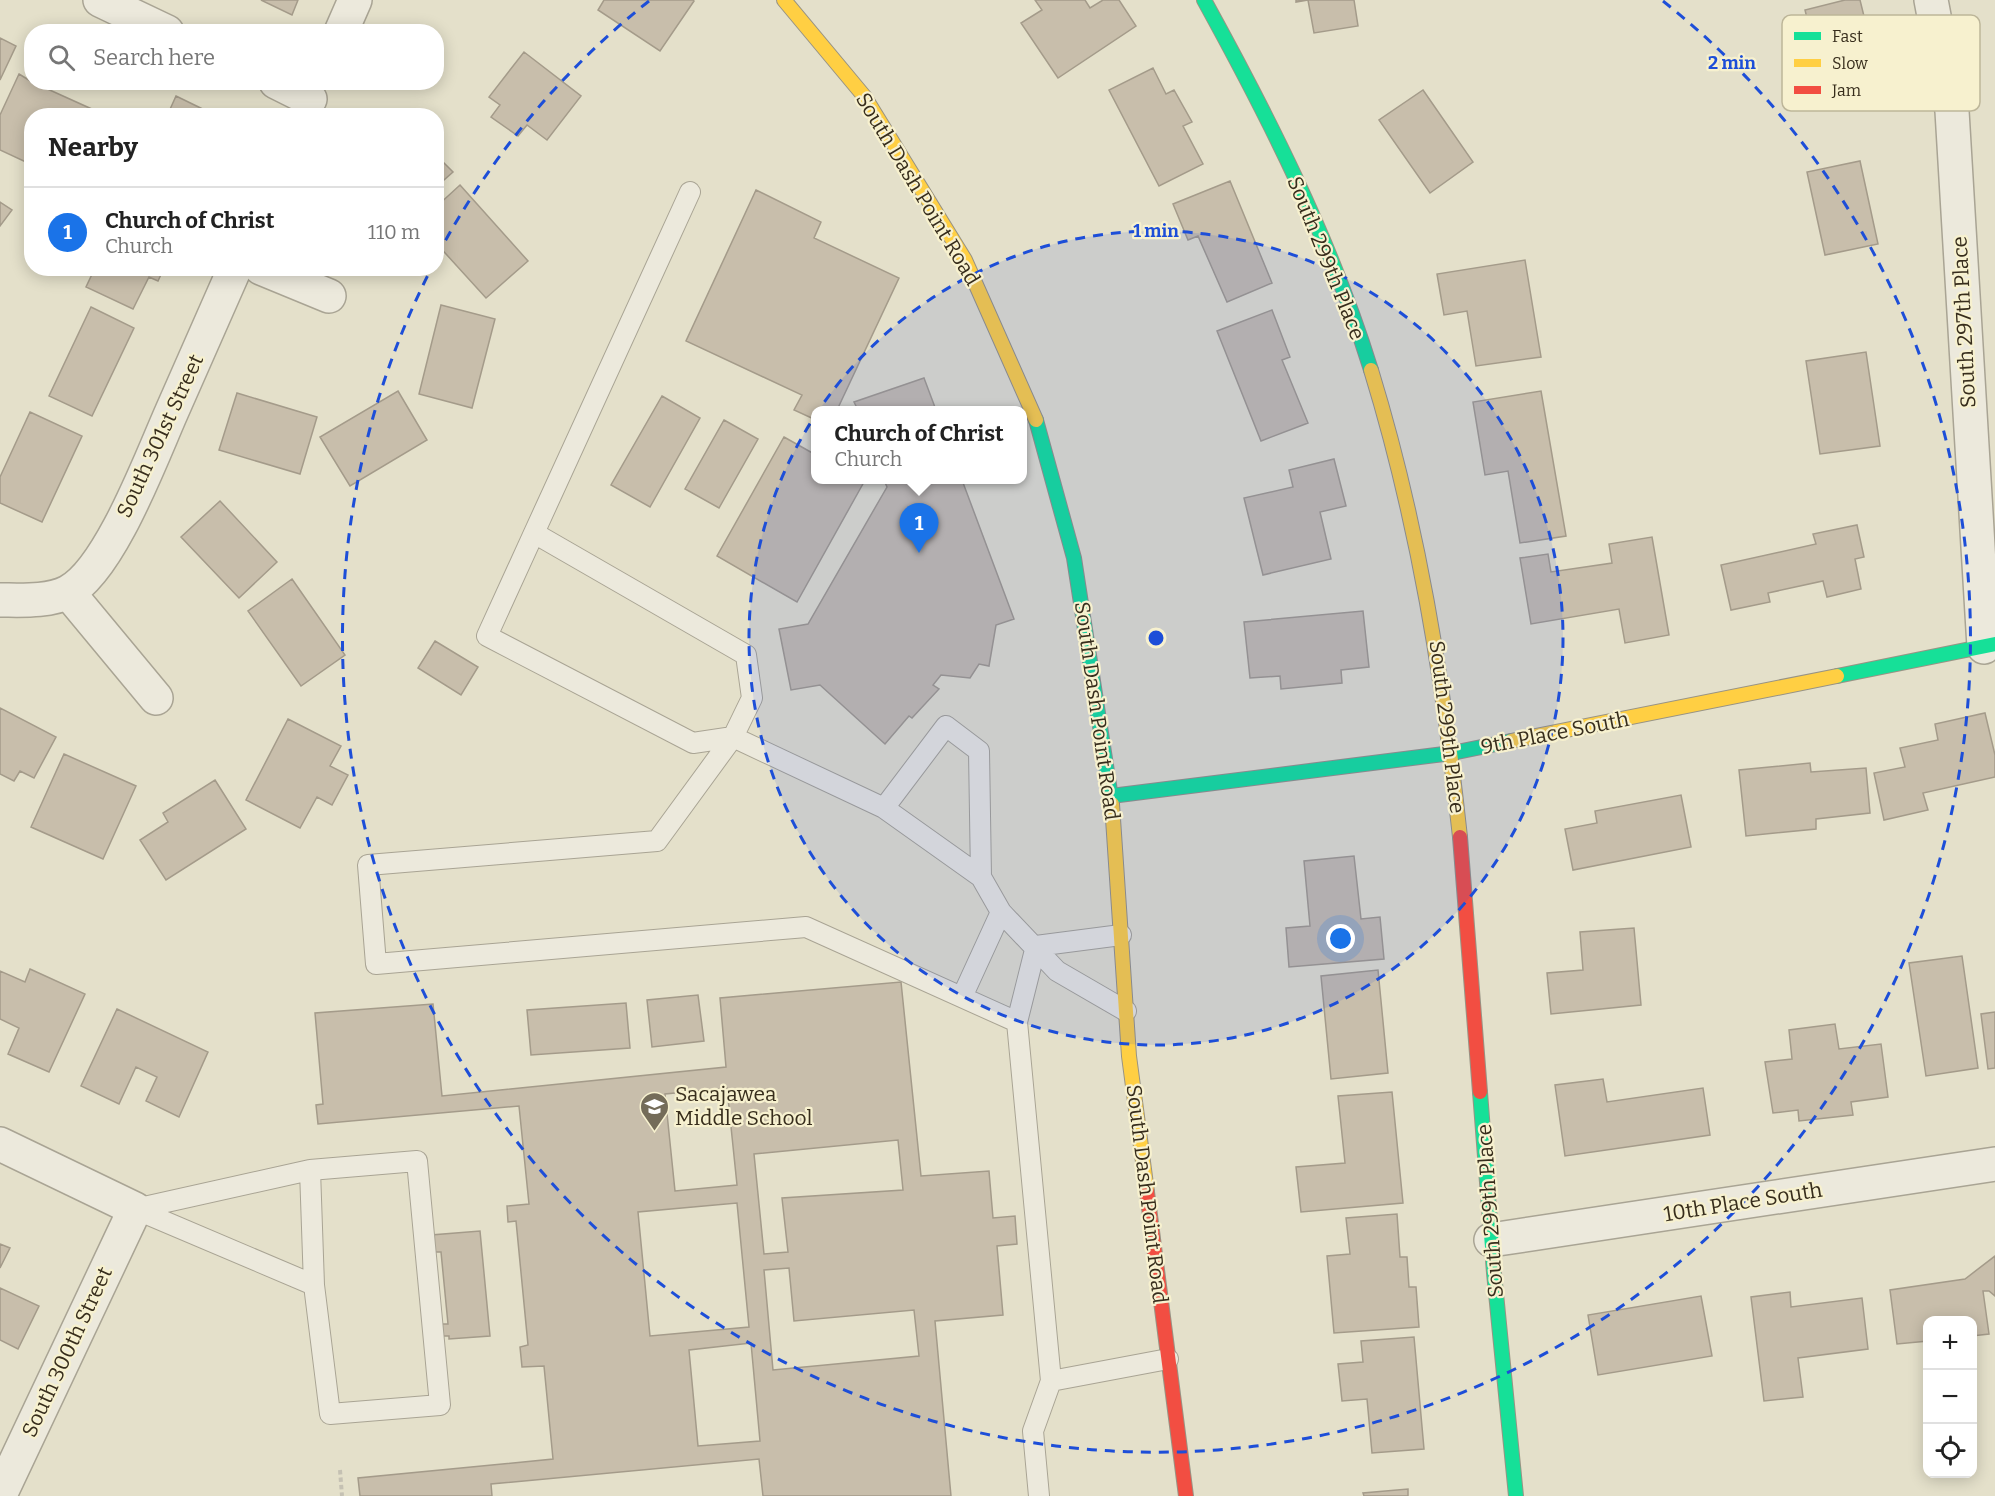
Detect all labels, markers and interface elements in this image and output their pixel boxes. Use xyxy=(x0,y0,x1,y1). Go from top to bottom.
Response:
legend xyxy=(1782,15,1980,111)
search box xyxy=(24,24,444,90)
text: Fast xyxy=(1832,27,1863,46)
icon: search xyxy=(45,41,78,74)
text: Search here xyxy=(93,44,215,71)
text: 2 min xyxy=(1708,52,1756,74)
text: Slow xyxy=(1832,54,1868,73)
text: Jam xyxy=(1831,81,1861,100)
street label: South Dash Point Road xyxy=(850,88,986,290)
text: Nearby xyxy=(48,132,138,163)
street label: South 299th Place xyxy=(1281,172,1371,344)
text: Church of Christ xyxy=(105,207,274,234)
text: 1 xyxy=(63,220,72,244)
text: 110 m xyxy=(368,220,420,244)
text: 1 min xyxy=(1133,220,1179,242)
text: Church xyxy=(105,234,173,258)
street label: South 297th Place xyxy=(1947,235,1981,409)
street label: South 301st Street xyxy=(111,350,209,522)
popup xyxy=(811,406,1027,484)
text: Church of Christ xyxy=(834,420,1004,447)
text: Church xyxy=(834,447,902,471)
pin: 1 xyxy=(900,504,938,553)
street label: South Dash Point Road xyxy=(1069,600,1125,822)
centre of rings xyxy=(1146,628,1166,648)
street label: South 299th Place xyxy=(1423,639,1471,815)
street label: 9th Place South xyxy=(1479,706,1631,760)
your location xyxy=(1326,924,1355,953)
place label: Sacajawea Middle School xyxy=(675,1081,813,1131)
street label: South Dash Point Road xyxy=(1121,1083,1173,1305)
school or university icon: Sacajawea Middle School xyxy=(638,1090,670,1132)
street label: South 299th Place xyxy=(1471,1123,1509,1299)
street label: 10th Place South xyxy=(1662,1177,1824,1227)
street label: South 300th Street xyxy=(16,1262,118,1441)
map controls xyxy=(1923,1316,1977,1478)
button: + xyxy=(1923,1316,1977,1370)
button: − xyxy=(1923,1370,1977,1424)
button: locate xyxy=(1923,1424,1977,1478)

